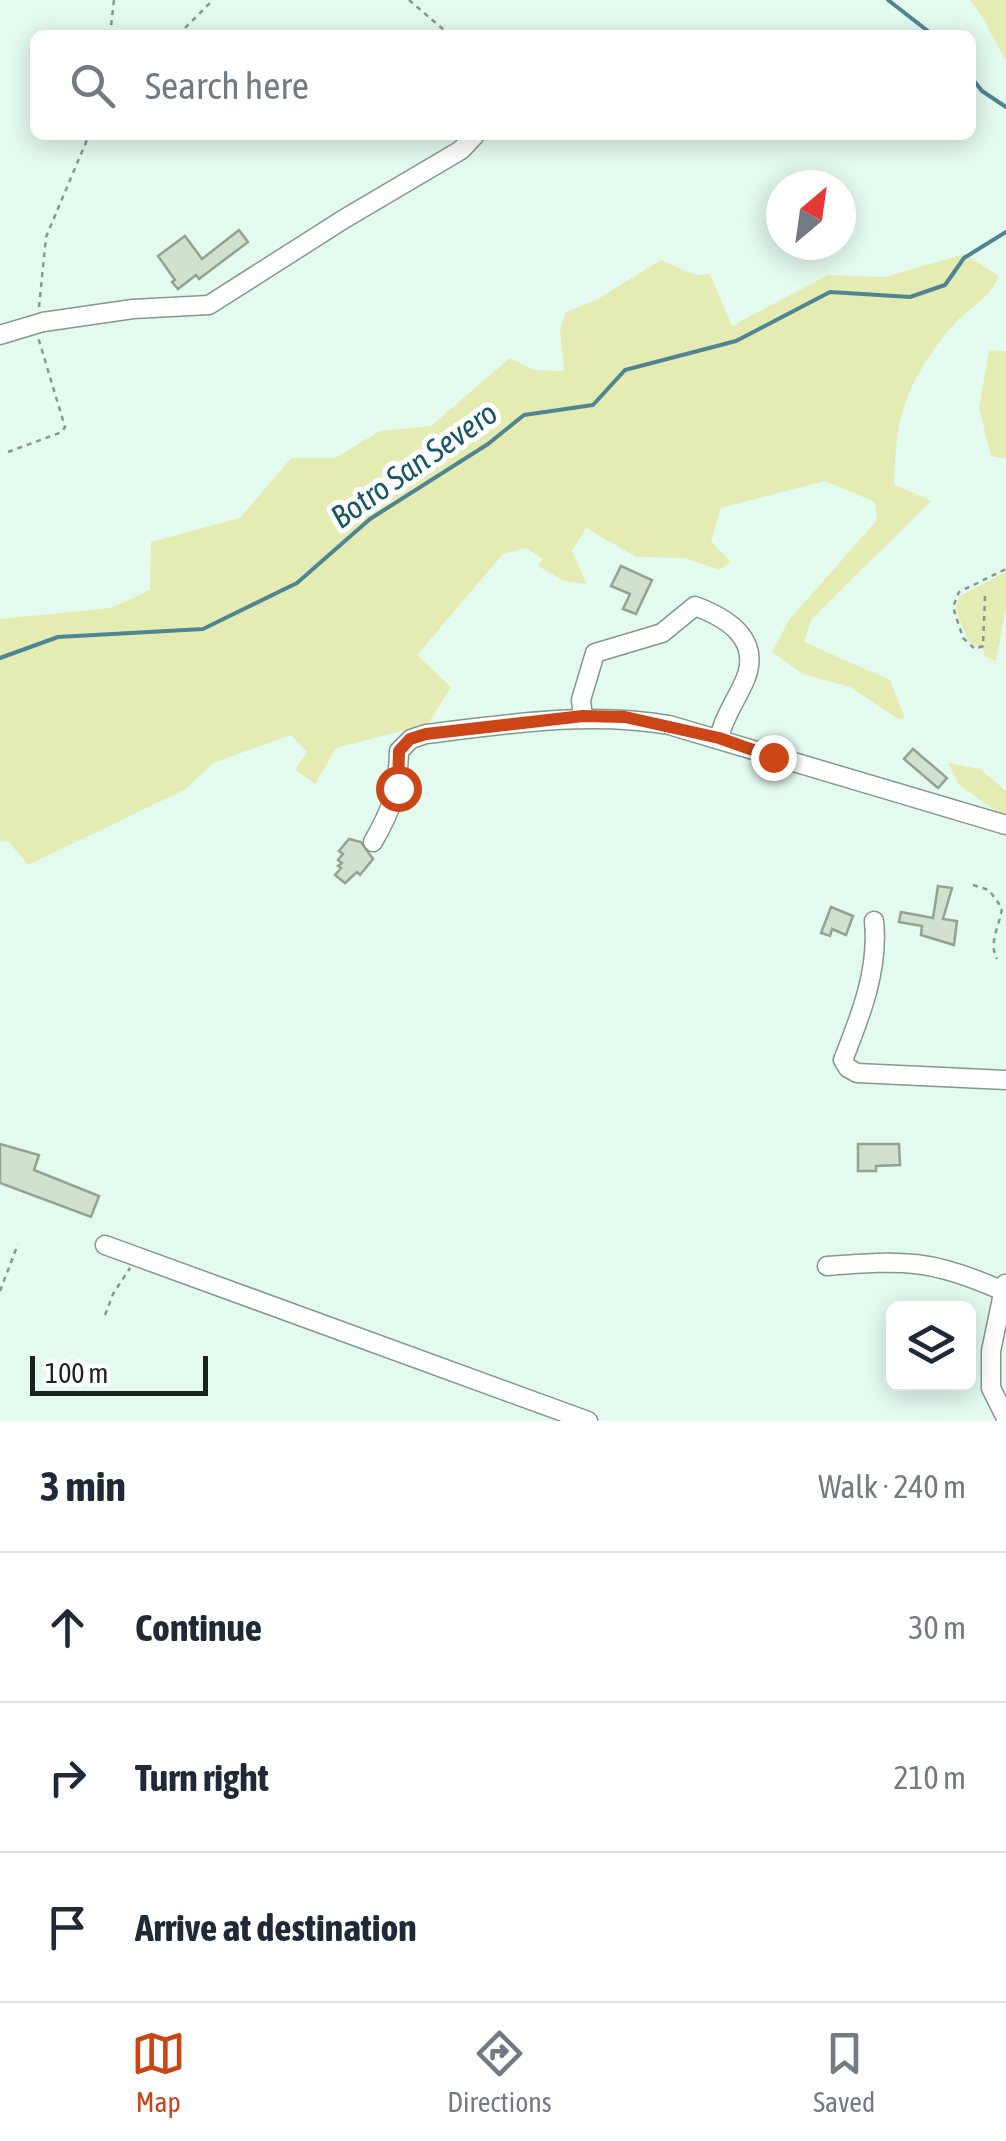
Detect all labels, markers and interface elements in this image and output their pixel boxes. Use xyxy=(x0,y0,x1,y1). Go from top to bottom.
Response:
search box xyxy=(30,30,976,140)
icon: search xyxy=(65,58,120,113)
text: Search here xyxy=(145,64,309,107)
north arrow xyxy=(766,170,856,260)
water label: Botro San Severo xyxy=(324,394,504,535)
route end xyxy=(751,735,797,781)
route start xyxy=(376,766,422,812)
map controls xyxy=(886,1301,976,1391)
button: layers xyxy=(886,1301,976,1391)
scale bar xyxy=(30,1351,208,1396)
text: 100 m xyxy=(45,1357,108,1389)
text: 3 min xyxy=(40,1462,126,1510)
text: Walk · 240 m xyxy=(818,1468,966,1505)
icon: ahead xyxy=(40,1600,95,1655)
text: Continue xyxy=(135,1606,262,1649)
text: 30 m xyxy=(908,1609,966,1646)
icon: right xyxy=(40,1750,95,1805)
text: Turn right xyxy=(135,1756,269,1799)
text: 210 m xyxy=(893,1759,966,1796)
icon: arrive xyxy=(40,1900,95,1955)
text: Arrive at destination xyxy=(135,1906,417,1949)
tab: Map xyxy=(131,2026,186,2118)
tab: Directions xyxy=(447,2026,552,2118)
tab: Saved xyxy=(813,2026,875,2118)

